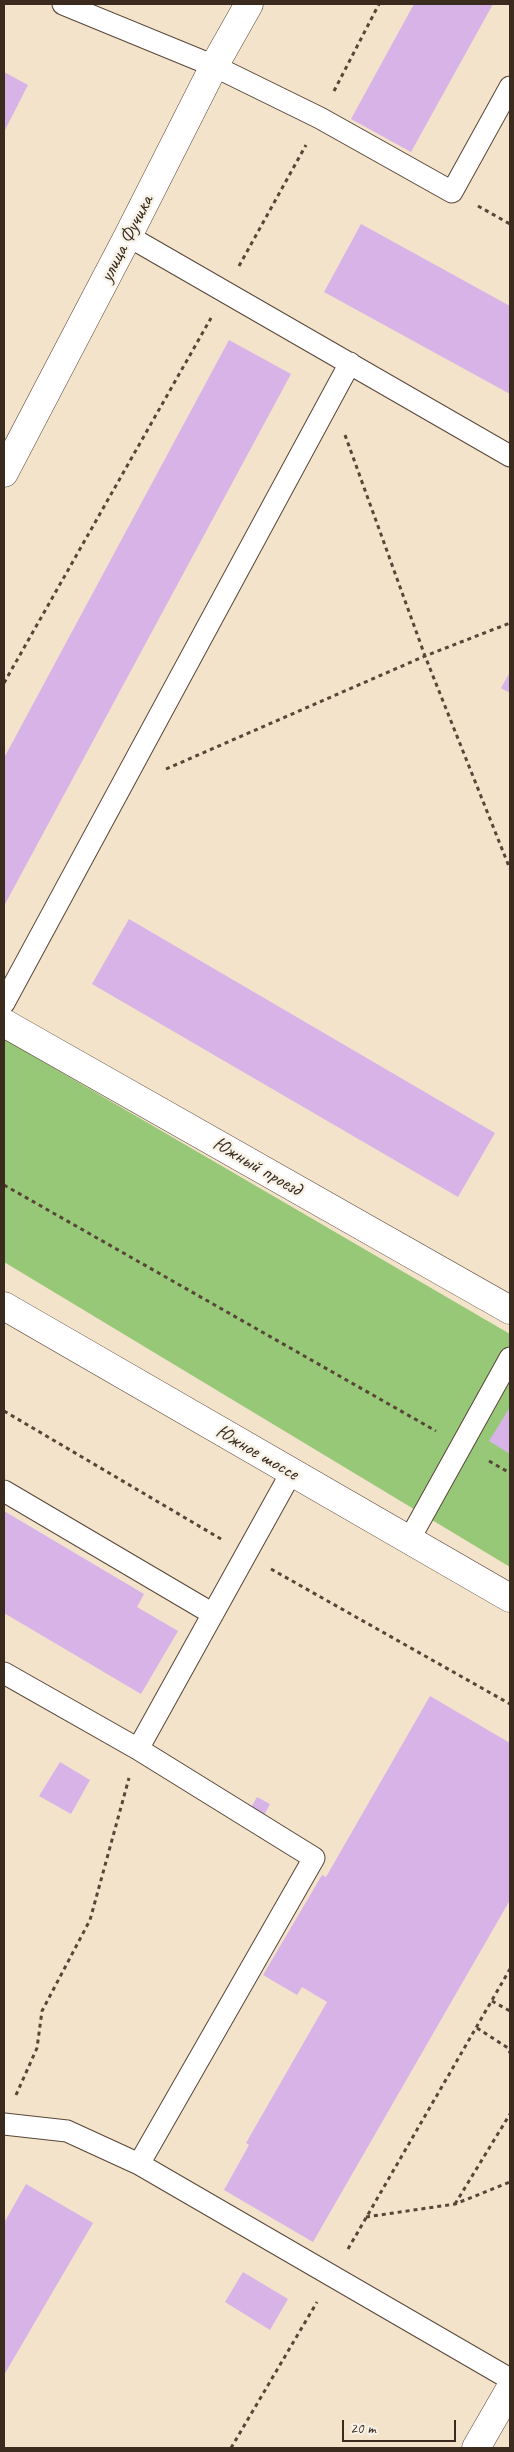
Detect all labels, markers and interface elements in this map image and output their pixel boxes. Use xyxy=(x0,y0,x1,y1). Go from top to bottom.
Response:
street label: улица Фучика xyxy=(95,192,159,286)
street label: Южный проезд xyxy=(208,1132,306,1202)
street label: Южное шоссе xyxy=(211,1420,303,1486)
scale bar xyxy=(344,2410,458,2442)
text: 20 m xyxy=(350,2419,376,2438)

